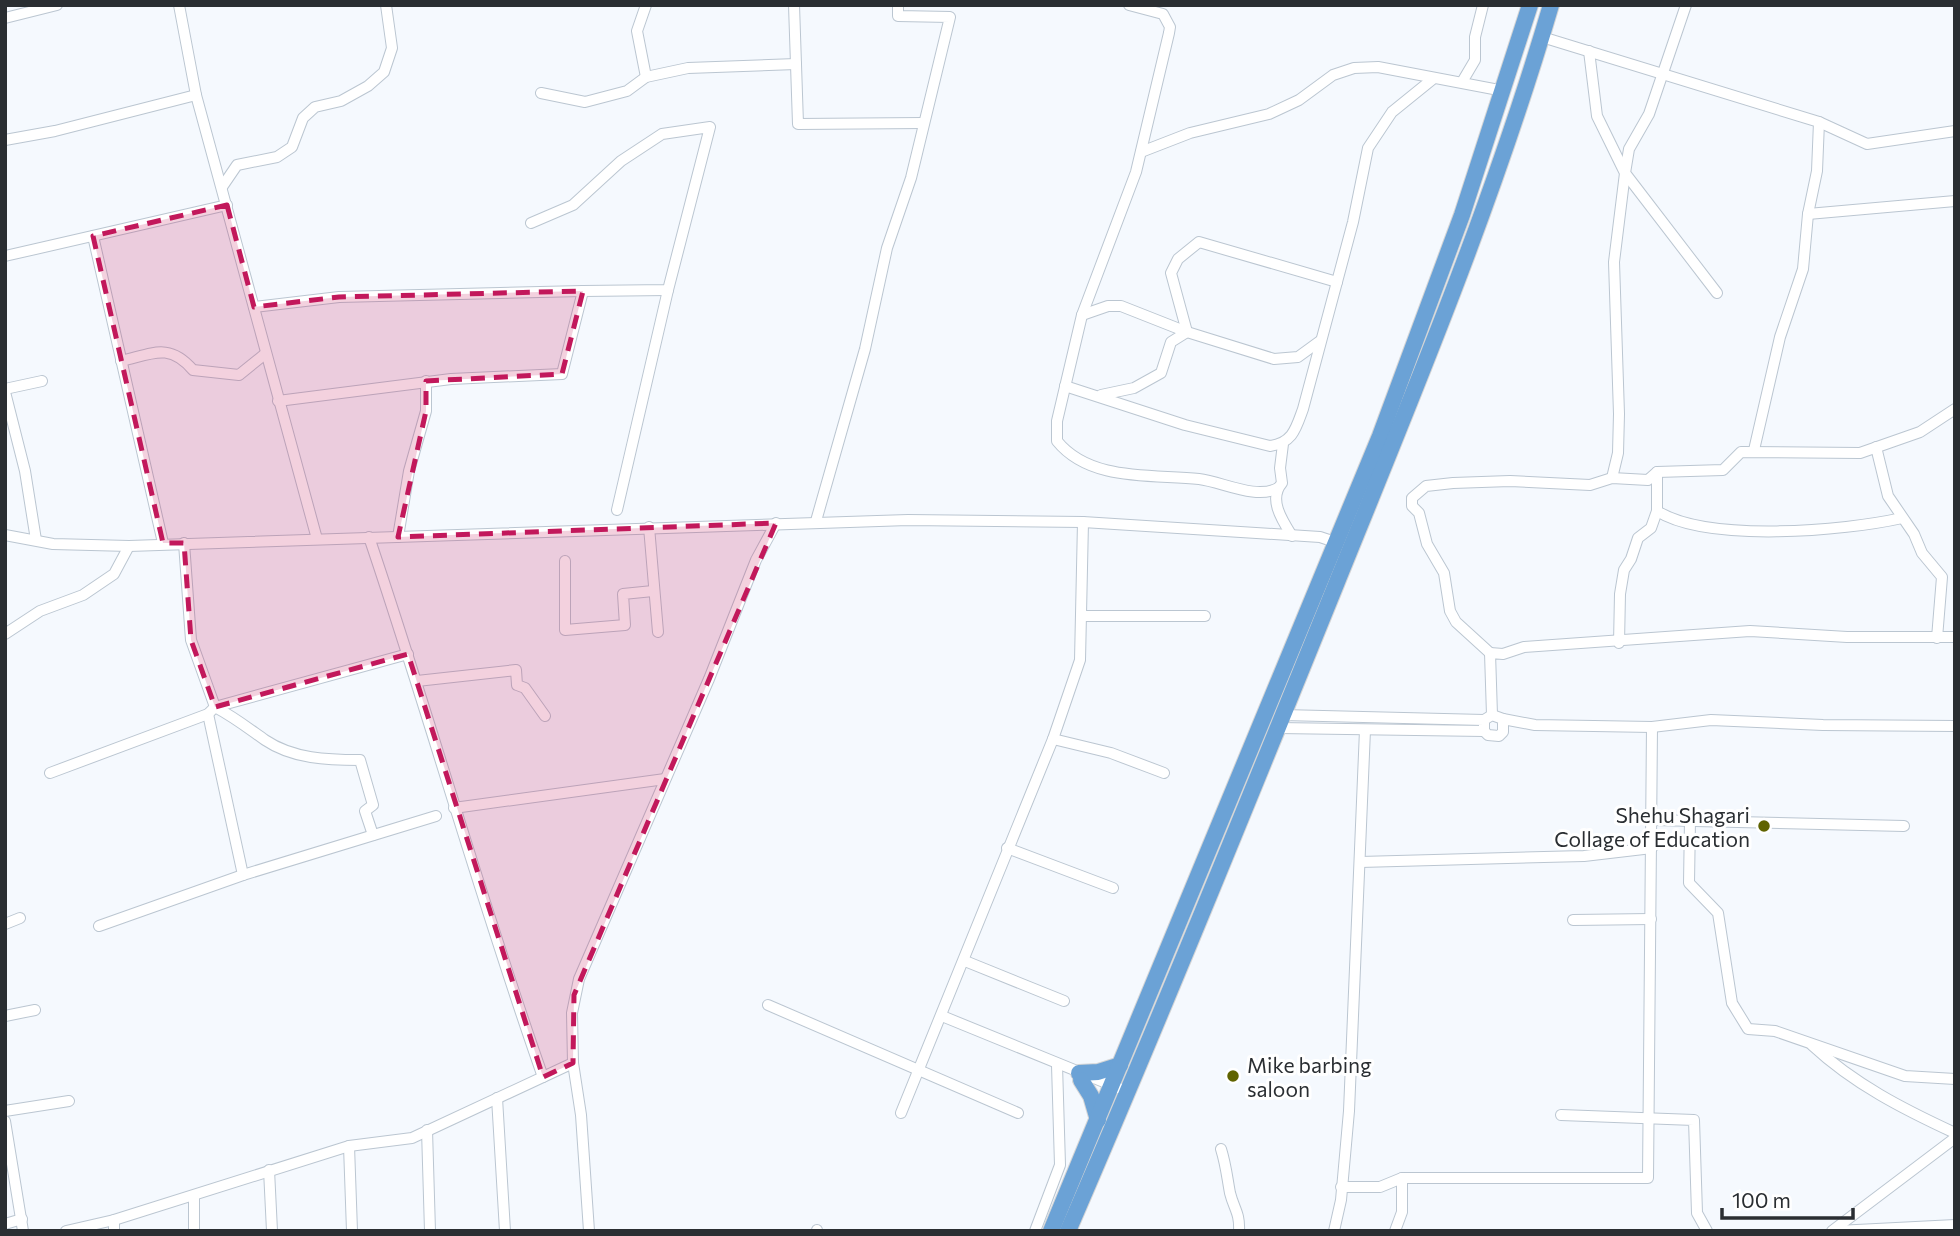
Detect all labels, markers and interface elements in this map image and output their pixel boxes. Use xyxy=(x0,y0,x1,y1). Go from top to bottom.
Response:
place label: Shehu Shagari Collage of Education xyxy=(1554,802,1750,851)
marker: Shehu Shagari Collage of Education xyxy=(1756,818,1772,834)
place label: Mike barbing saloon xyxy=(1247,1052,1372,1101)
marker: Mike barbing saloon xyxy=(1225,1068,1241,1084)
scale bar xyxy=(1722,1176,1853,1220)
text: 100 m xyxy=(1732,1187,1791,1212)

